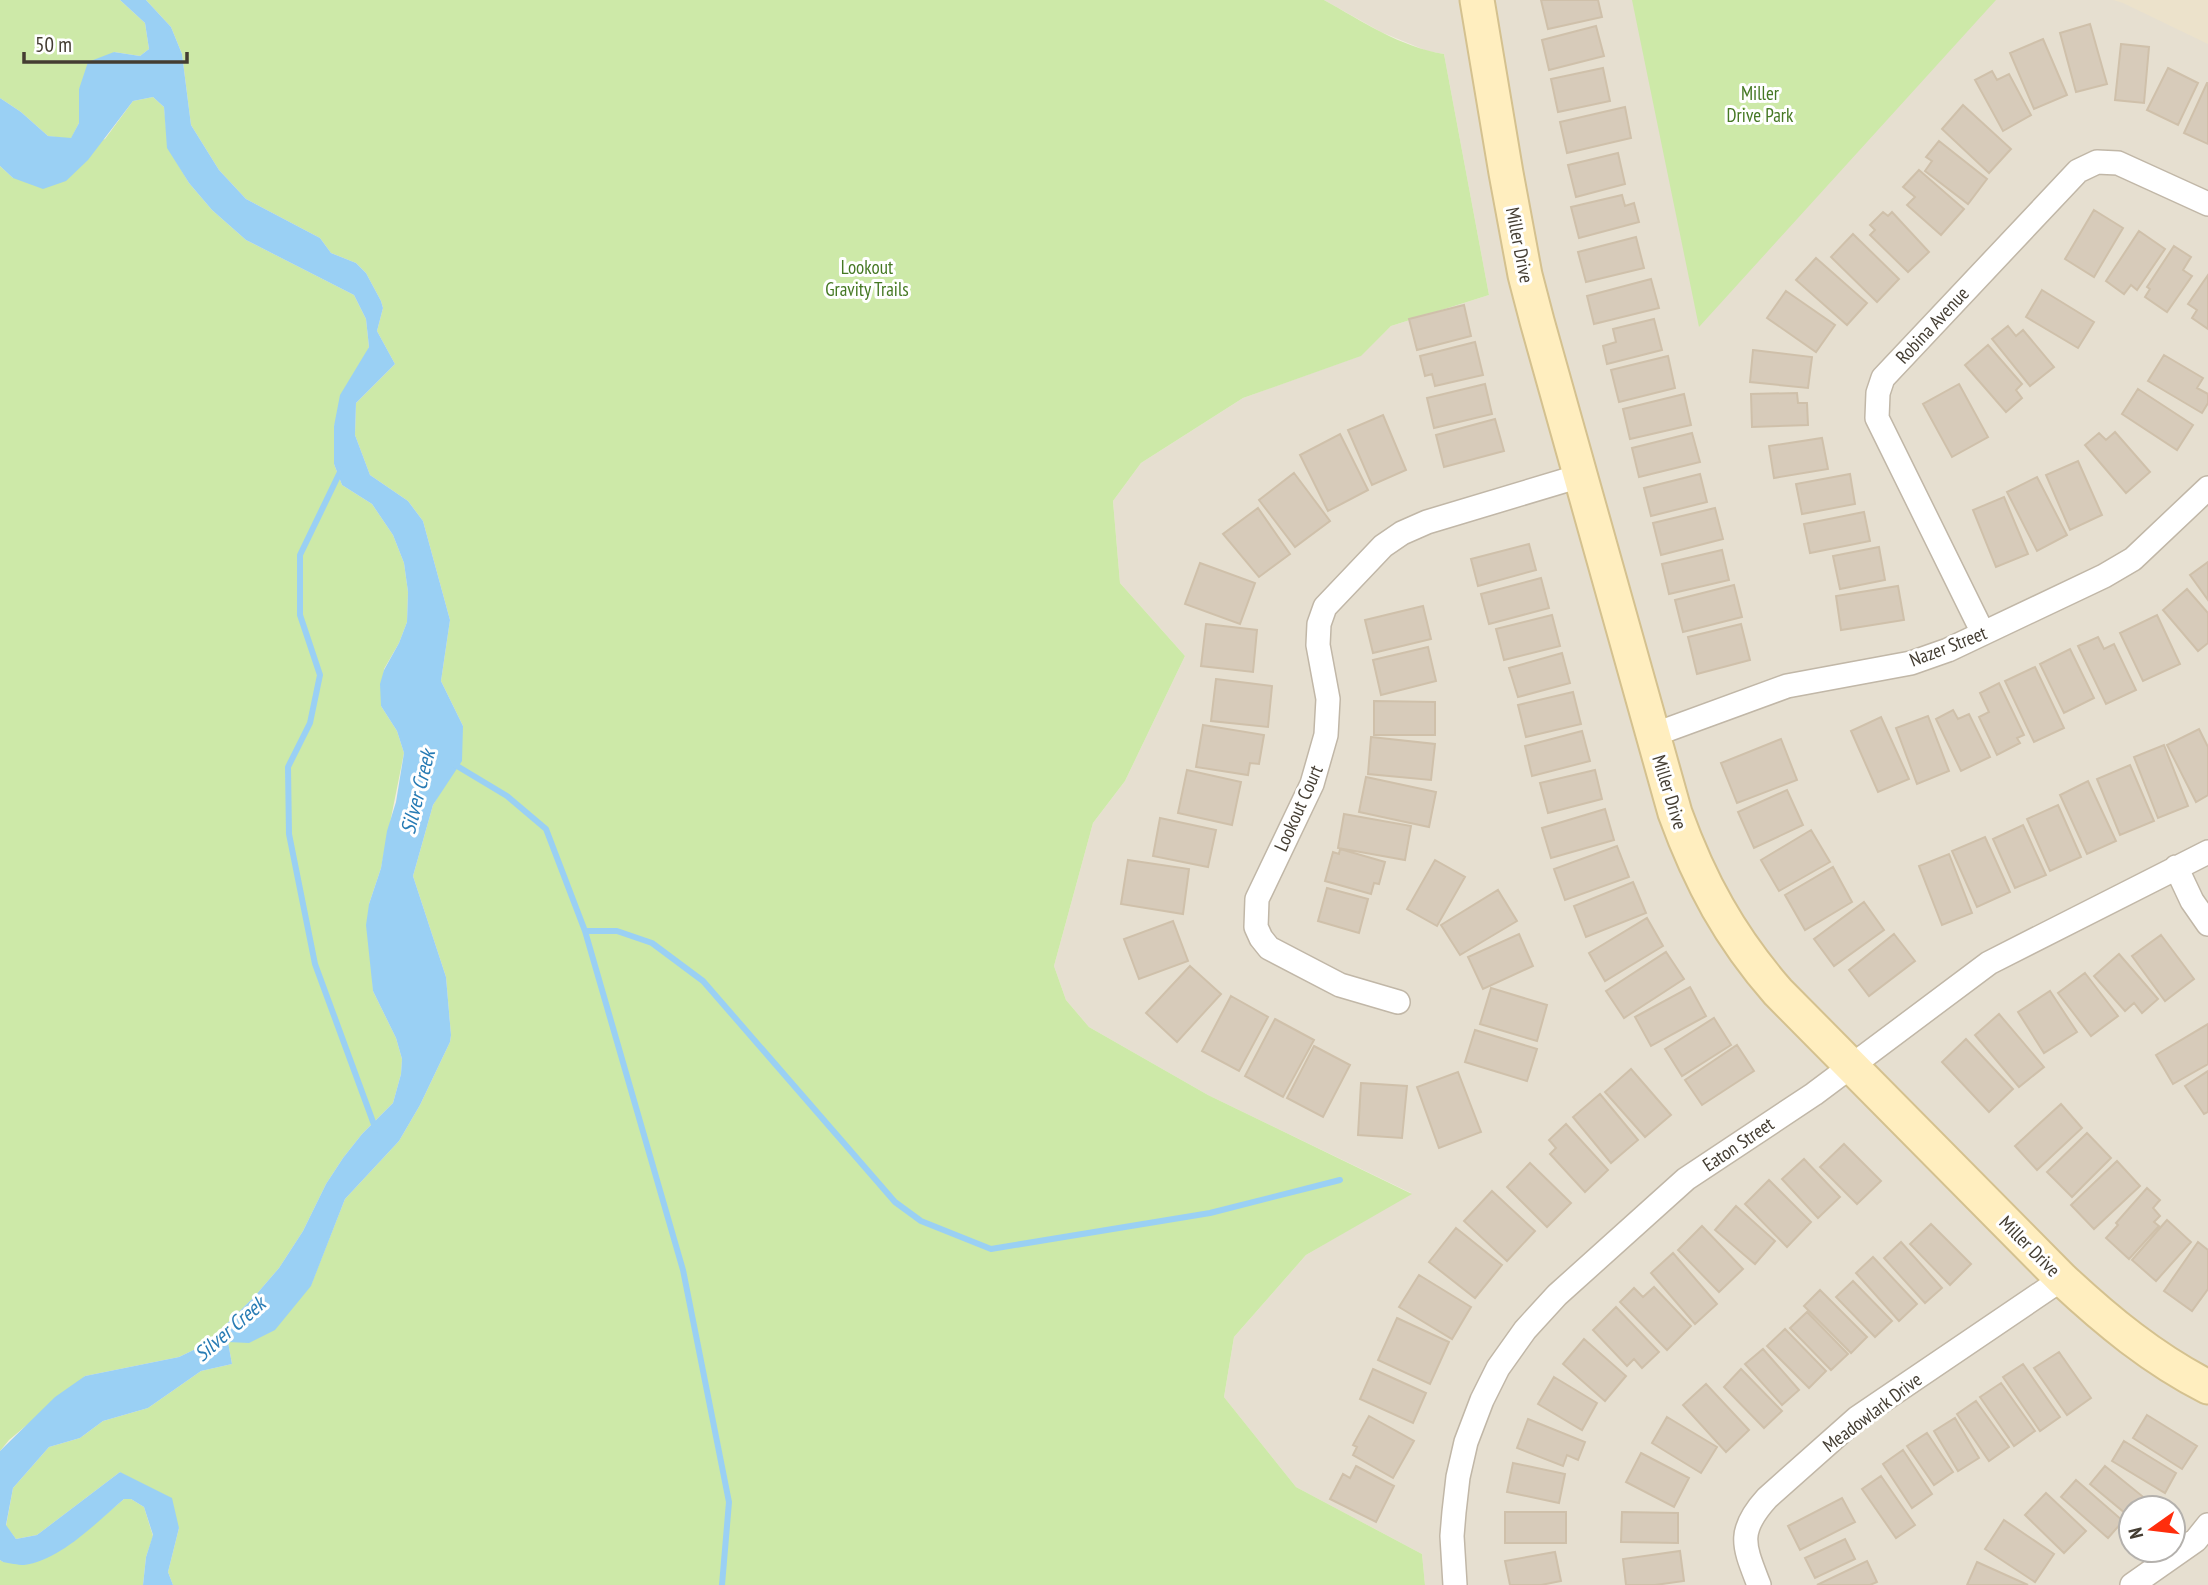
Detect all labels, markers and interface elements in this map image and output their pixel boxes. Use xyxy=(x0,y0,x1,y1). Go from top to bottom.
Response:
scale bar xyxy=(24,21,187,65)
text: 50 m xyxy=(35,31,72,58)
park label: Miller Drive Park xyxy=(1727,81,1794,127)
street label: Miller Drive xyxy=(1501,205,1539,285)
park label: Lookout Gravity Trails xyxy=(825,255,909,301)
street label: Robina Avenue xyxy=(1890,281,1974,368)
street label: Nazer Street xyxy=(1906,620,1991,672)
water label: Silver Creek xyxy=(394,744,442,837)
street label: Miller Drive xyxy=(1647,752,1693,832)
street label: Lookout Court xyxy=(1268,760,1328,855)
street label: Eaton Street xyxy=(1698,1111,1779,1177)
street label: Miller Drive xyxy=(1994,1210,2066,1282)
water label: Silver Creek xyxy=(188,1288,273,1367)
street label: Meadowlark Drive xyxy=(1818,1367,1926,1457)
north arrow xyxy=(2117,1494,2187,1564)
text: N xyxy=(2123,1525,2148,1541)

